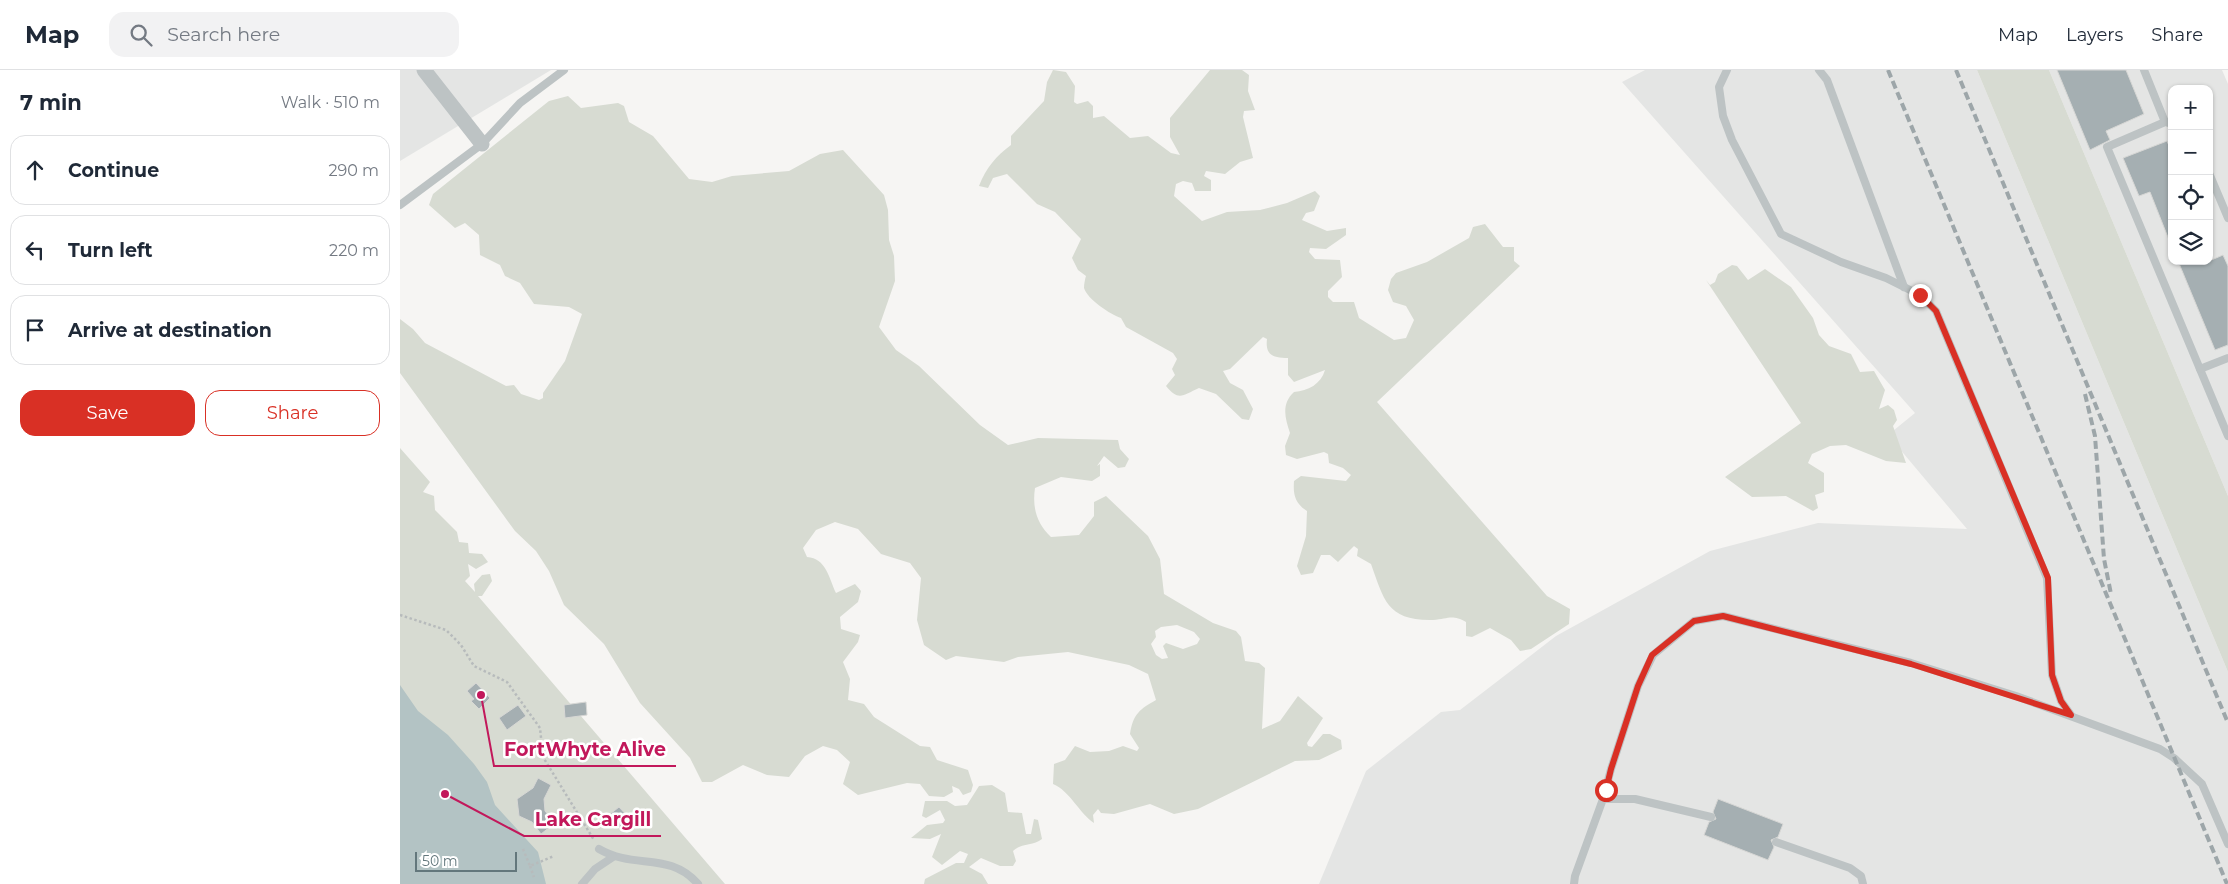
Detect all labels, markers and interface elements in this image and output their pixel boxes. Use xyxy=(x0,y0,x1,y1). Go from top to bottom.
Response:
search box xyxy=(109,12,459,57)
text: Map xyxy=(25,20,79,49)
icon: search xyxy=(127,21,155,49)
text: Search here xyxy=(167,23,280,46)
text: Map xyxy=(1998,24,2038,46)
text: Layers xyxy=(2066,24,2123,46)
text: Share xyxy=(2151,24,2203,46)
map controls xyxy=(2168,85,2213,265)
button: + xyxy=(2168,85,2213,130)
text: 7 min xyxy=(20,90,82,115)
text: Walk · 510 m xyxy=(281,93,380,112)
button: − xyxy=(2168,130,2213,175)
icon: ahead xyxy=(21,156,49,184)
text: Continue xyxy=(68,159,159,182)
text: 290 m xyxy=(328,161,379,180)
button: locate xyxy=(2168,175,2213,220)
button: layers xyxy=(2168,220,2213,265)
icon: left xyxy=(21,236,49,264)
text: Turn left xyxy=(68,239,153,262)
text: 220 m xyxy=(329,241,379,260)
route end xyxy=(1909,284,1932,307)
icon: arrive xyxy=(21,316,49,344)
text: Arrive at destination xyxy=(68,319,272,342)
button: Save xyxy=(20,390,195,436)
button: Share xyxy=(205,390,380,436)
callout: FortWhyte Alive xyxy=(494,732,676,766)
text: FortWhyte Alive xyxy=(504,738,666,761)
route start xyxy=(1595,779,1618,802)
callout: Lake Cargill xyxy=(524,802,661,836)
text: Lake Cargill xyxy=(535,808,651,831)
scale bar xyxy=(415,849,518,872)
text: 50 m xyxy=(422,852,458,870)

